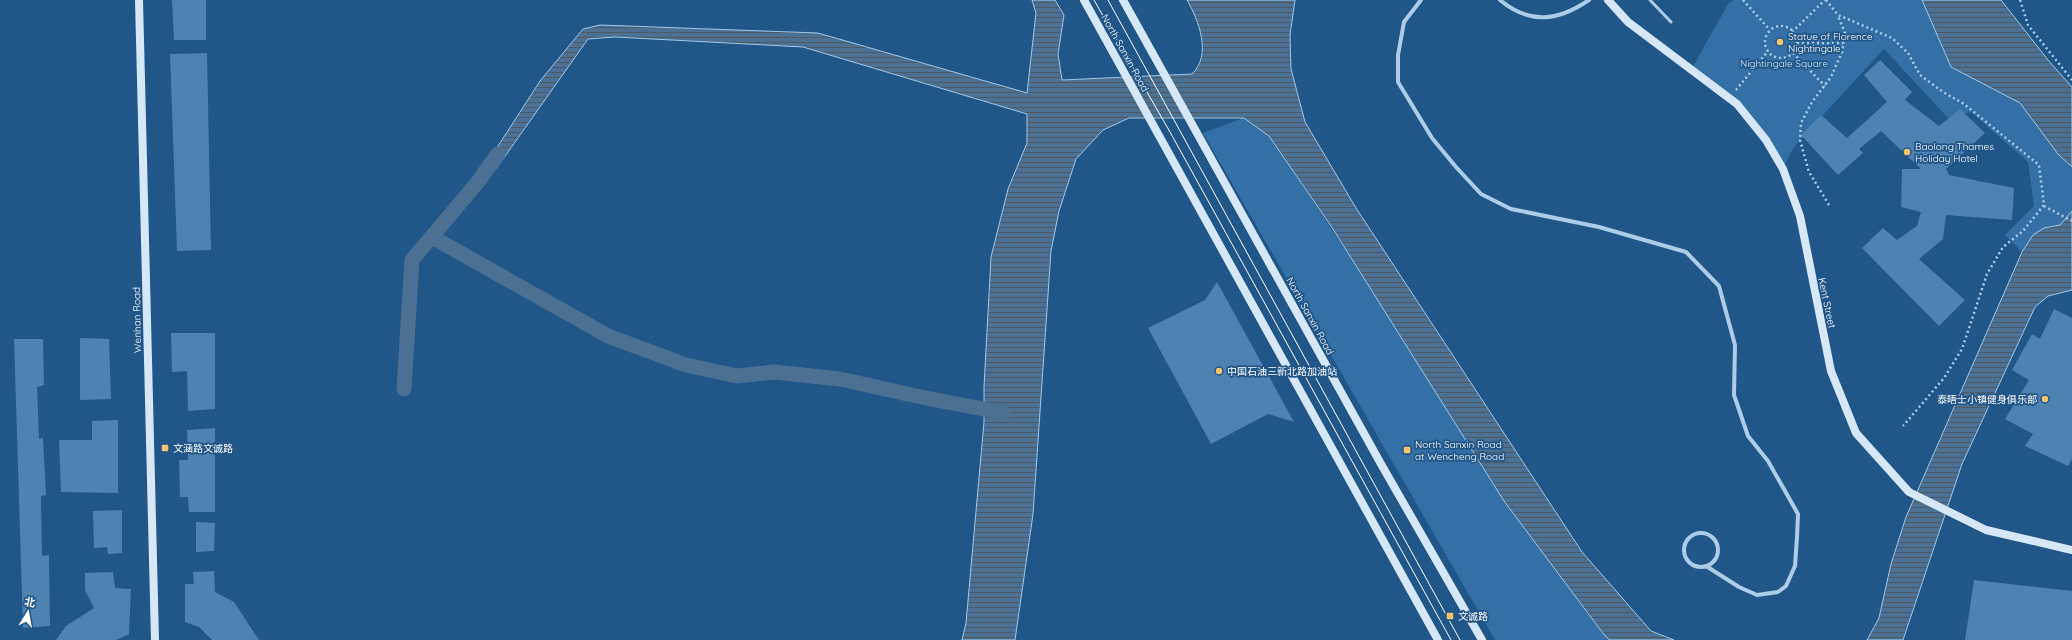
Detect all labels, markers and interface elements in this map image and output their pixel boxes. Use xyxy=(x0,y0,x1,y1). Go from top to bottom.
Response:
street label: North Sanxin Road xyxy=(1098,12,1152,94)
place label: Statue of Florence Nightingale xyxy=(1788,30,1873,55)
marker: Statue of Florence Nightingale xyxy=(1775,37,1785,47)
park label: Nightingale Square xyxy=(1740,57,1828,70)
place label: Baolong Thames Holiday Hotel xyxy=(1915,140,1994,165)
marker: Baolong Thames Holiday Hotel xyxy=(1902,147,1912,157)
street label: North Sanxin Road xyxy=(1283,275,1337,357)
street label: Kent Street xyxy=(1815,276,1839,330)
street label: Wenhan Road xyxy=(130,287,144,353)
place label: 中国石油三新北路加油站 xyxy=(1227,365,1337,378)
marker: 中国石油三新北路加油站 xyxy=(1214,366,1224,376)
place label: 泰晤士小镇健身俱乐部 xyxy=(1937,393,2037,406)
marker: 泰晤士小镇健身俱乐部 xyxy=(2040,394,2050,404)
place label: North Sanxin Road at Wencheng Road xyxy=(1415,438,1504,463)
place label: 文涵路文诚路 xyxy=(173,442,233,455)
marker: 文涵路文诚路 xyxy=(160,443,170,453)
marker: North Sanxin Road at Wencheng Road xyxy=(1402,445,1412,455)
north arrow xyxy=(8,592,48,632)
text: 北 xyxy=(23,594,37,610)
place label: 文诚路 xyxy=(1458,610,1488,623)
marker: 文诚路 xyxy=(1445,611,1455,621)

